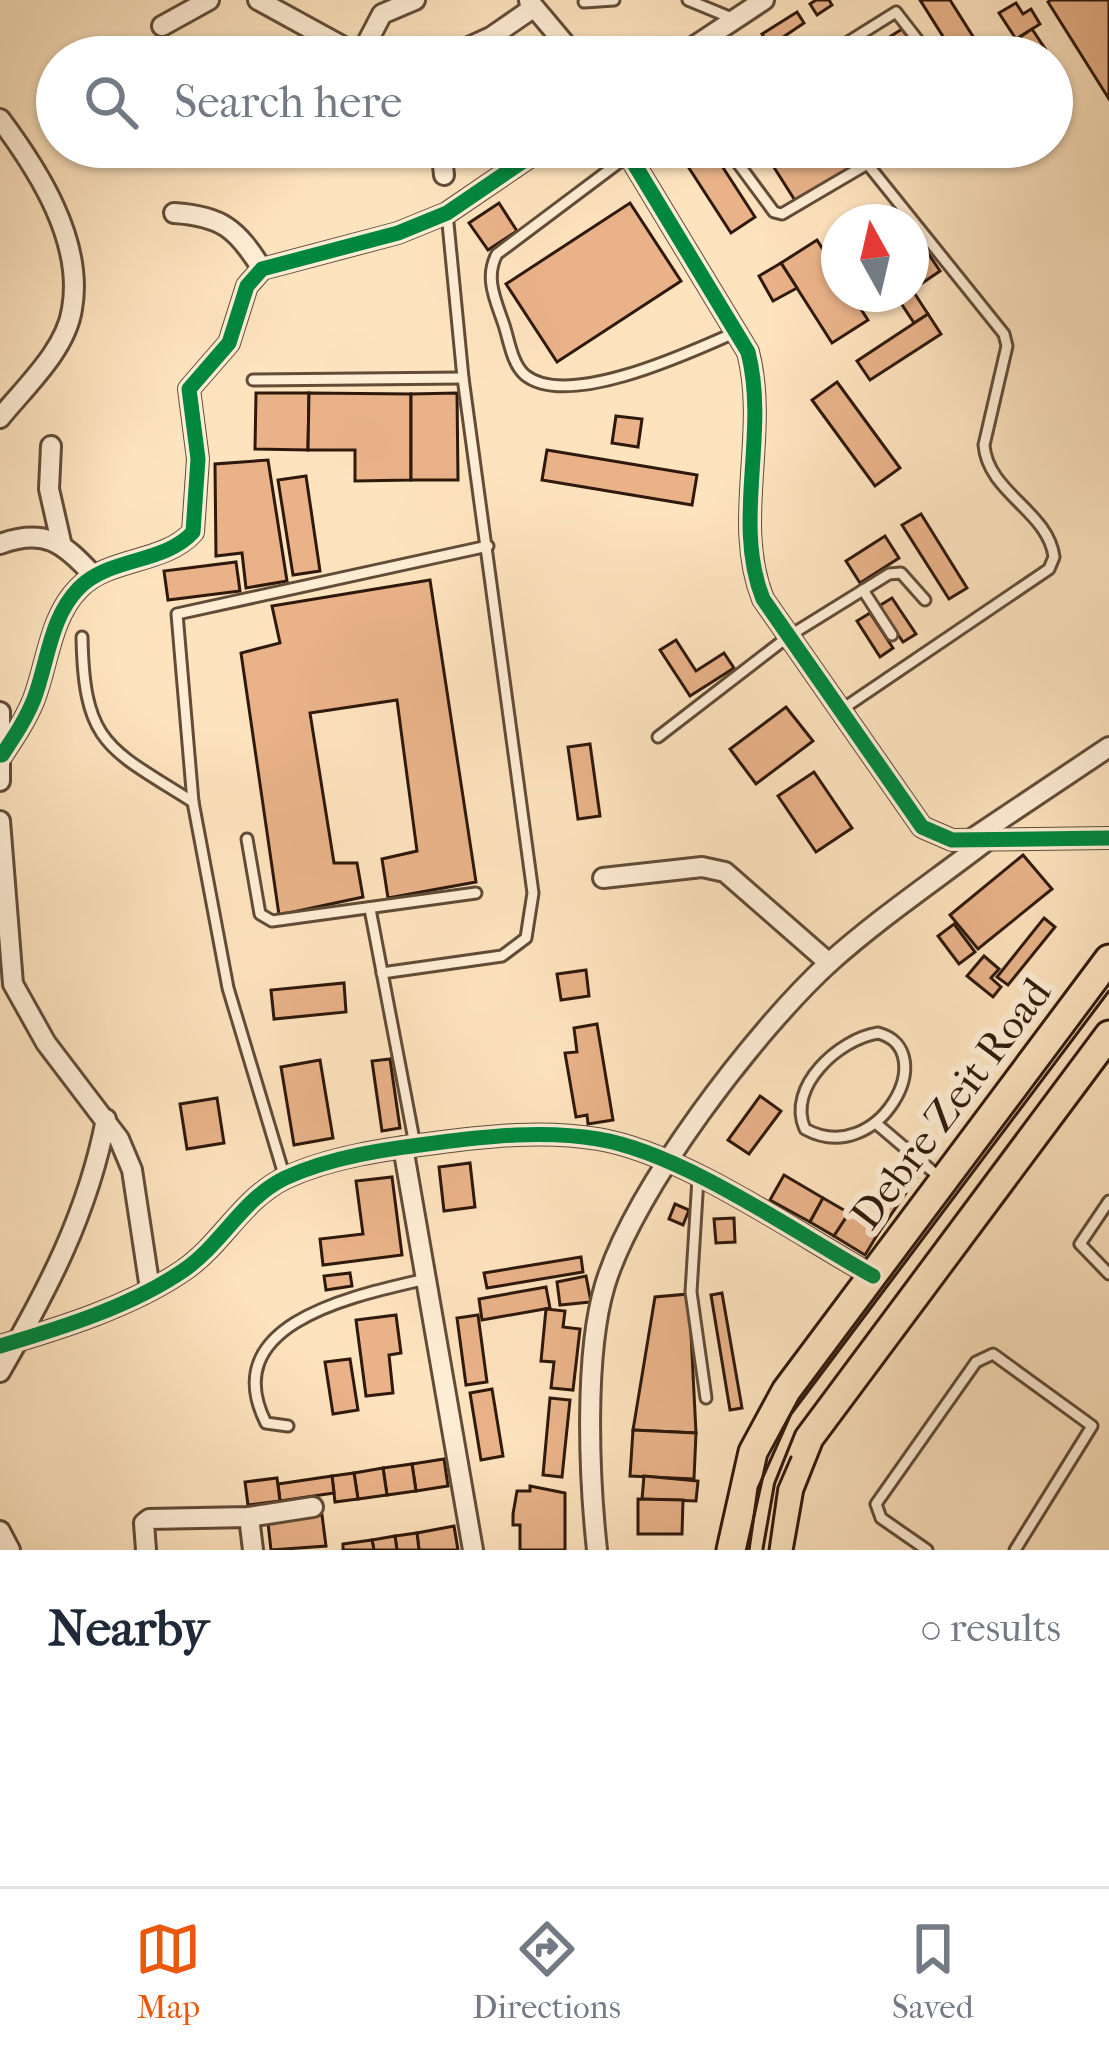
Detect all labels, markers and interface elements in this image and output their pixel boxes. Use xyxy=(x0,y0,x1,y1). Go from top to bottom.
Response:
search box xyxy=(36,36,1073,168)
icon: search xyxy=(78,69,144,135)
text: Search here xyxy=(174,76,402,129)
north arrow xyxy=(821,204,929,312)
street label: Debre Zeit Road xyxy=(841,968,1062,1239)
text: Nearby xyxy=(48,1598,209,1658)
text: 0 results xyxy=(920,1605,1061,1651)
tab: Map xyxy=(135,1916,201,2027)
tab: Directions xyxy=(472,1916,621,2027)
tab: Saved xyxy=(892,1916,974,2027)

